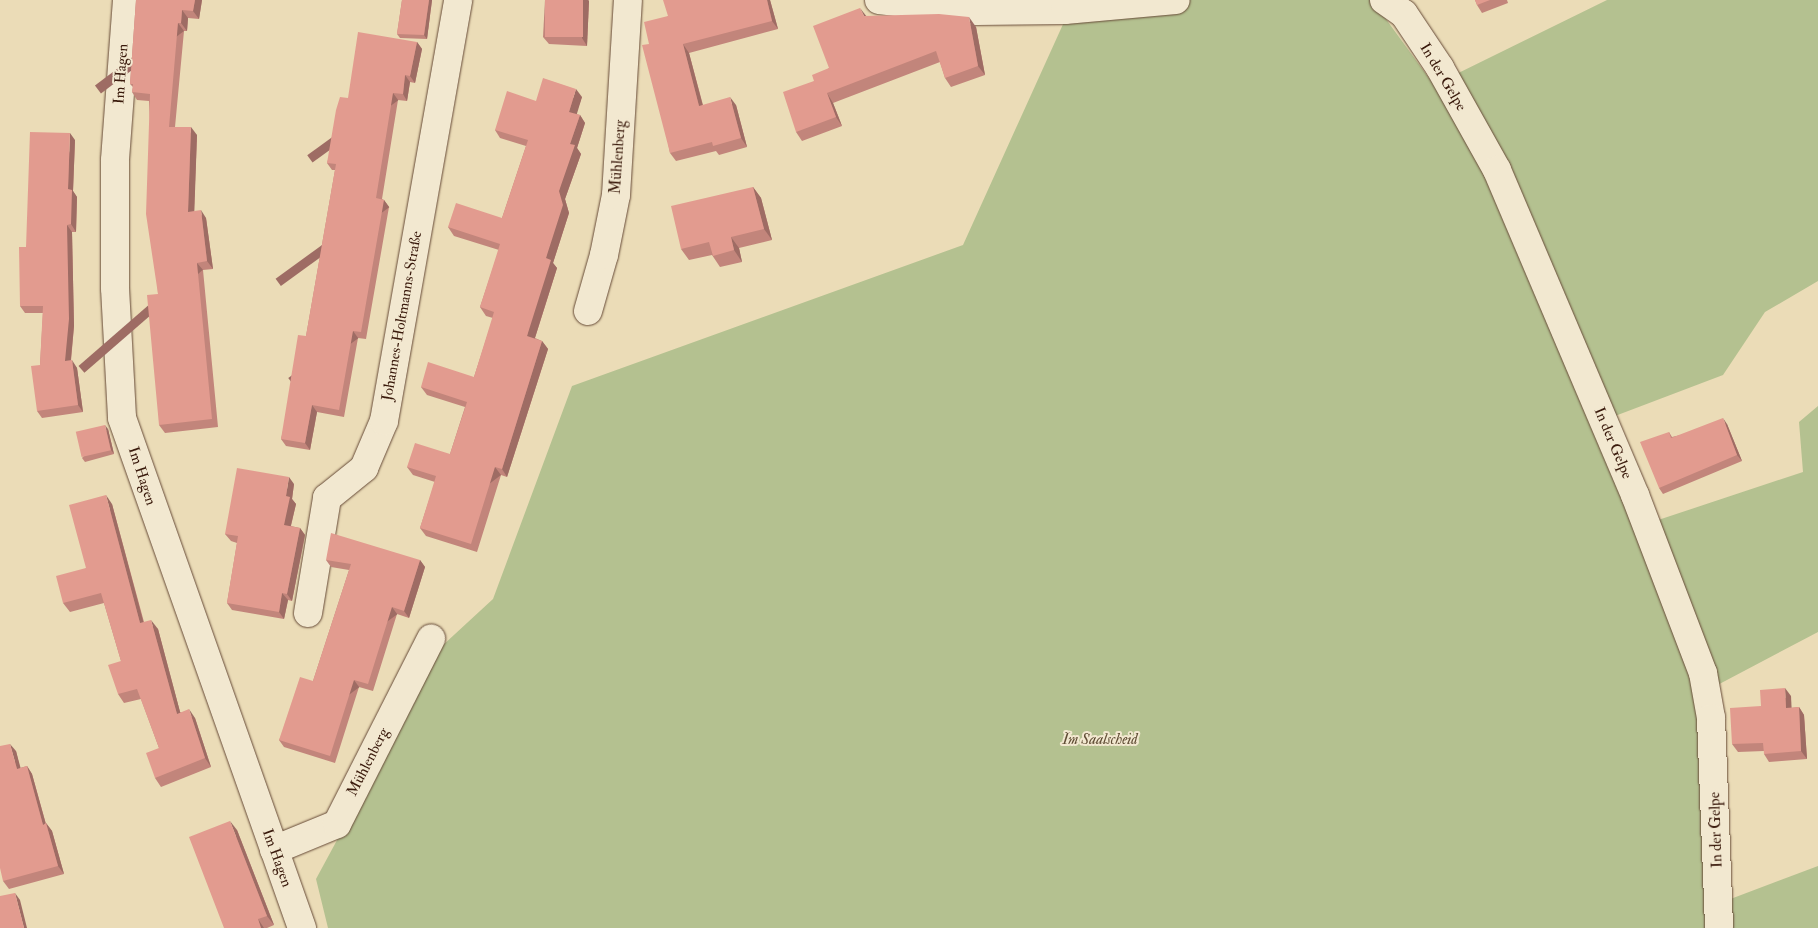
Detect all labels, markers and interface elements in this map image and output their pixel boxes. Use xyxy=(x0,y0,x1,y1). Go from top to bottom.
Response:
street label: In der Gelpe xyxy=(1416,40,1470,114)
street label: Im Hagen xyxy=(110,43,132,105)
street label: Mühlenberg xyxy=(606,119,630,195)
street label: Johannes-Holtmanns-Straße xyxy=(378,230,426,402)
street label: In der Gelpe xyxy=(1590,405,1636,481)
street label: Im Hagen xyxy=(124,444,160,508)
street label: Mühlenberg xyxy=(343,725,393,799)
park label: Im Saalscheid xyxy=(1062,731,1138,749)
street label: In der Gelpe xyxy=(1706,792,1726,868)
street label: Im Hagen xyxy=(258,826,296,890)

